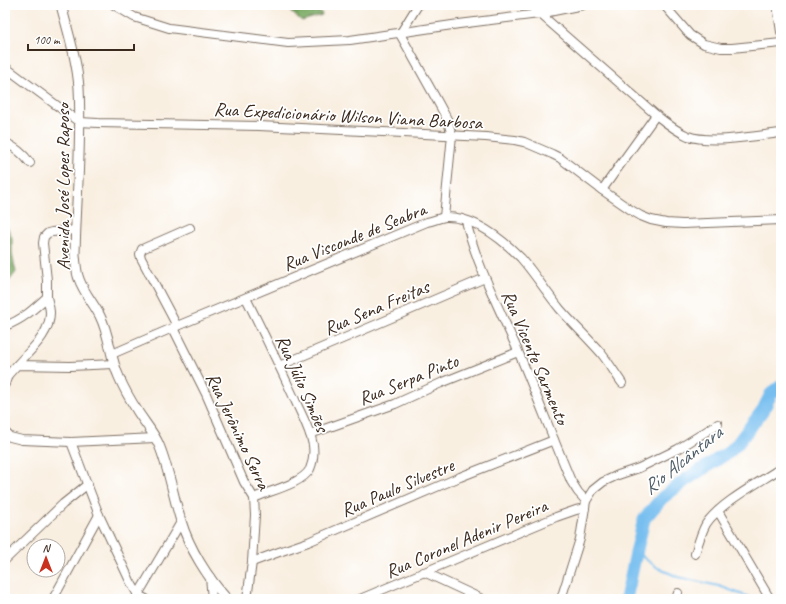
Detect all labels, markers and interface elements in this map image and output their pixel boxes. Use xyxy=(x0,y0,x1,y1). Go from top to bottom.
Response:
scale bar xyxy=(28,26,134,52)
text: 100 m xyxy=(34,32,61,48)
street label: Rua Expedicionário Wilson Viana Barbosa xyxy=(213,97,484,135)
street label: Avenida José Lopes Raposo xyxy=(51,101,75,271)
street label: Rua Visconde de Seabra xyxy=(279,196,431,277)
street label: Rua Sena Freitas xyxy=(320,274,435,341)
street label: Rua Vicente Sarmento xyxy=(496,287,575,430)
street label: Rua Júlio Simões xyxy=(270,331,335,438)
street label: Rua Serpa Pinto xyxy=(355,349,463,411)
street label: Rua Jerônimo Serra xyxy=(200,369,276,495)
water label: Rio Alcântara xyxy=(637,419,729,500)
street label: Rua Paulo Silvestre xyxy=(337,453,459,523)
street label: Rua Coronel Adenir Pereira xyxy=(382,493,552,584)
north arrow xyxy=(26,538,66,578)
text: N xyxy=(43,541,52,555)

